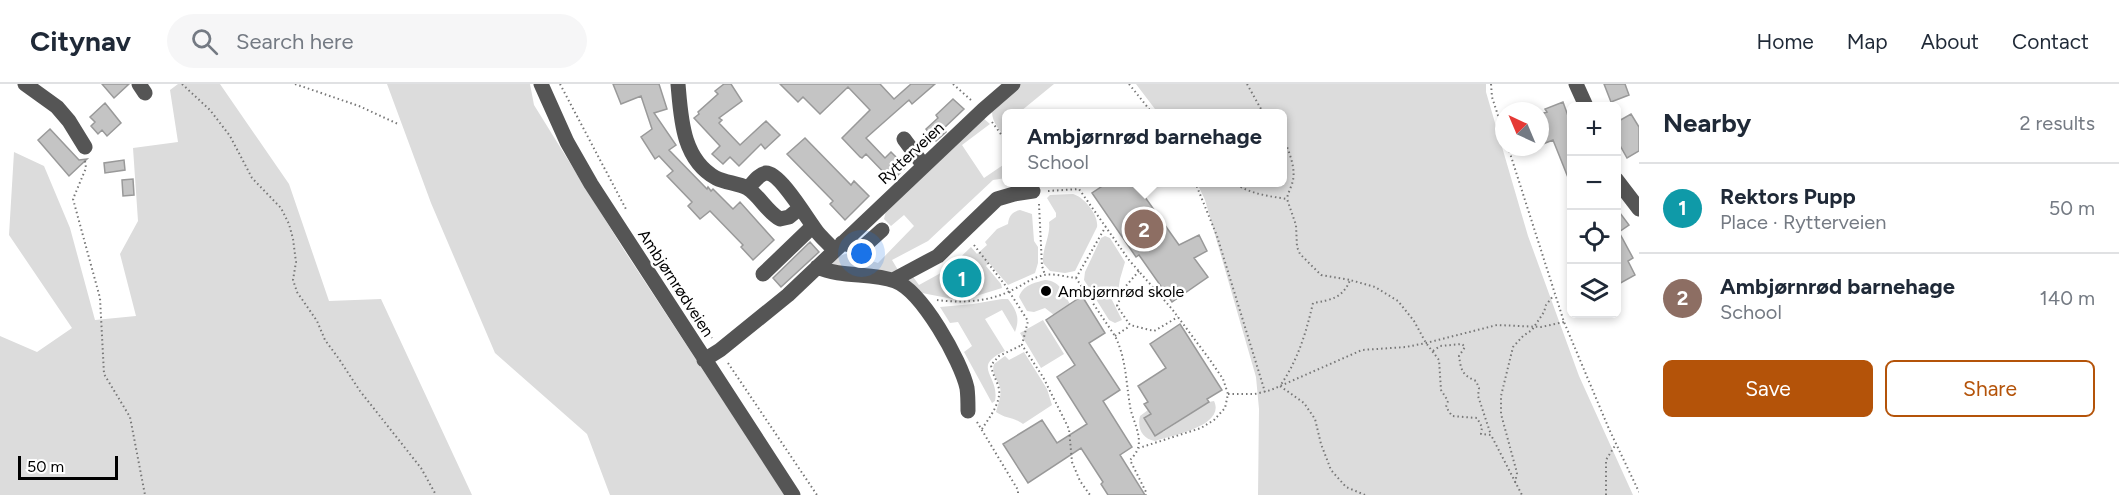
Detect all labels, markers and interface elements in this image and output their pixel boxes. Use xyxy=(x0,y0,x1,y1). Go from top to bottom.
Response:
search box xyxy=(167,14,587,68)
text: Citynav xyxy=(30,24,131,58)
icon: search xyxy=(188,25,221,58)
text: Search here xyxy=(236,28,354,55)
text: Home xyxy=(1757,29,1814,54)
text: Map xyxy=(1847,29,1888,54)
text: About xyxy=(1921,29,1979,54)
text: Contact xyxy=(2012,29,2089,54)
north arrow xyxy=(1495,102,1549,156)
map controls xyxy=(1567,102,1621,318)
button: + xyxy=(1567,102,1621,156)
text: Nearby xyxy=(1663,107,1751,139)
popup xyxy=(1002,109,1287,187)
text: 2 results xyxy=(2019,111,2095,135)
street label: Rytterveien xyxy=(874,118,948,188)
text: Ambjørnrød barnehage xyxy=(1027,123,1262,150)
text: School xyxy=(1027,150,1089,174)
button: − xyxy=(1567,156,1621,210)
text: Rektors Pupp xyxy=(1720,183,1856,210)
text: 1 xyxy=(1678,196,1687,220)
text: 50 m xyxy=(2049,196,2095,220)
pin: 2 xyxy=(1124,206,1164,252)
button: locate xyxy=(1567,210,1621,264)
text: Place · Rytterveien xyxy=(1720,210,1886,234)
street label: Ambjørnrødveien xyxy=(634,226,718,340)
your location xyxy=(847,239,876,268)
pin: 1 xyxy=(942,256,982,300)
button: layers xyxy=(1567,264,1621,318)
text: Ambjørnrød barnehage xyxy=(1720,273,1955,300)
place label: Ambjørnrød skole xyxy=(1058,282,1185,301)
marker: Ambjørnrød skole xyxy=(1039,284,1053,298)
text: 2 xyxy=(1677,286,1688,310)
text: 140 m xyxy=(2040,286,2095,310)
text: School xyxy=(1720,300,1782,324)
button: Save xyxy=(1663,360,1873,417)
button: Share xyxy=(1885,360,2095,417)
scale bar xyxy=(18,453,118,480)
text: 50 m xyxy=(27,457,64,476)

